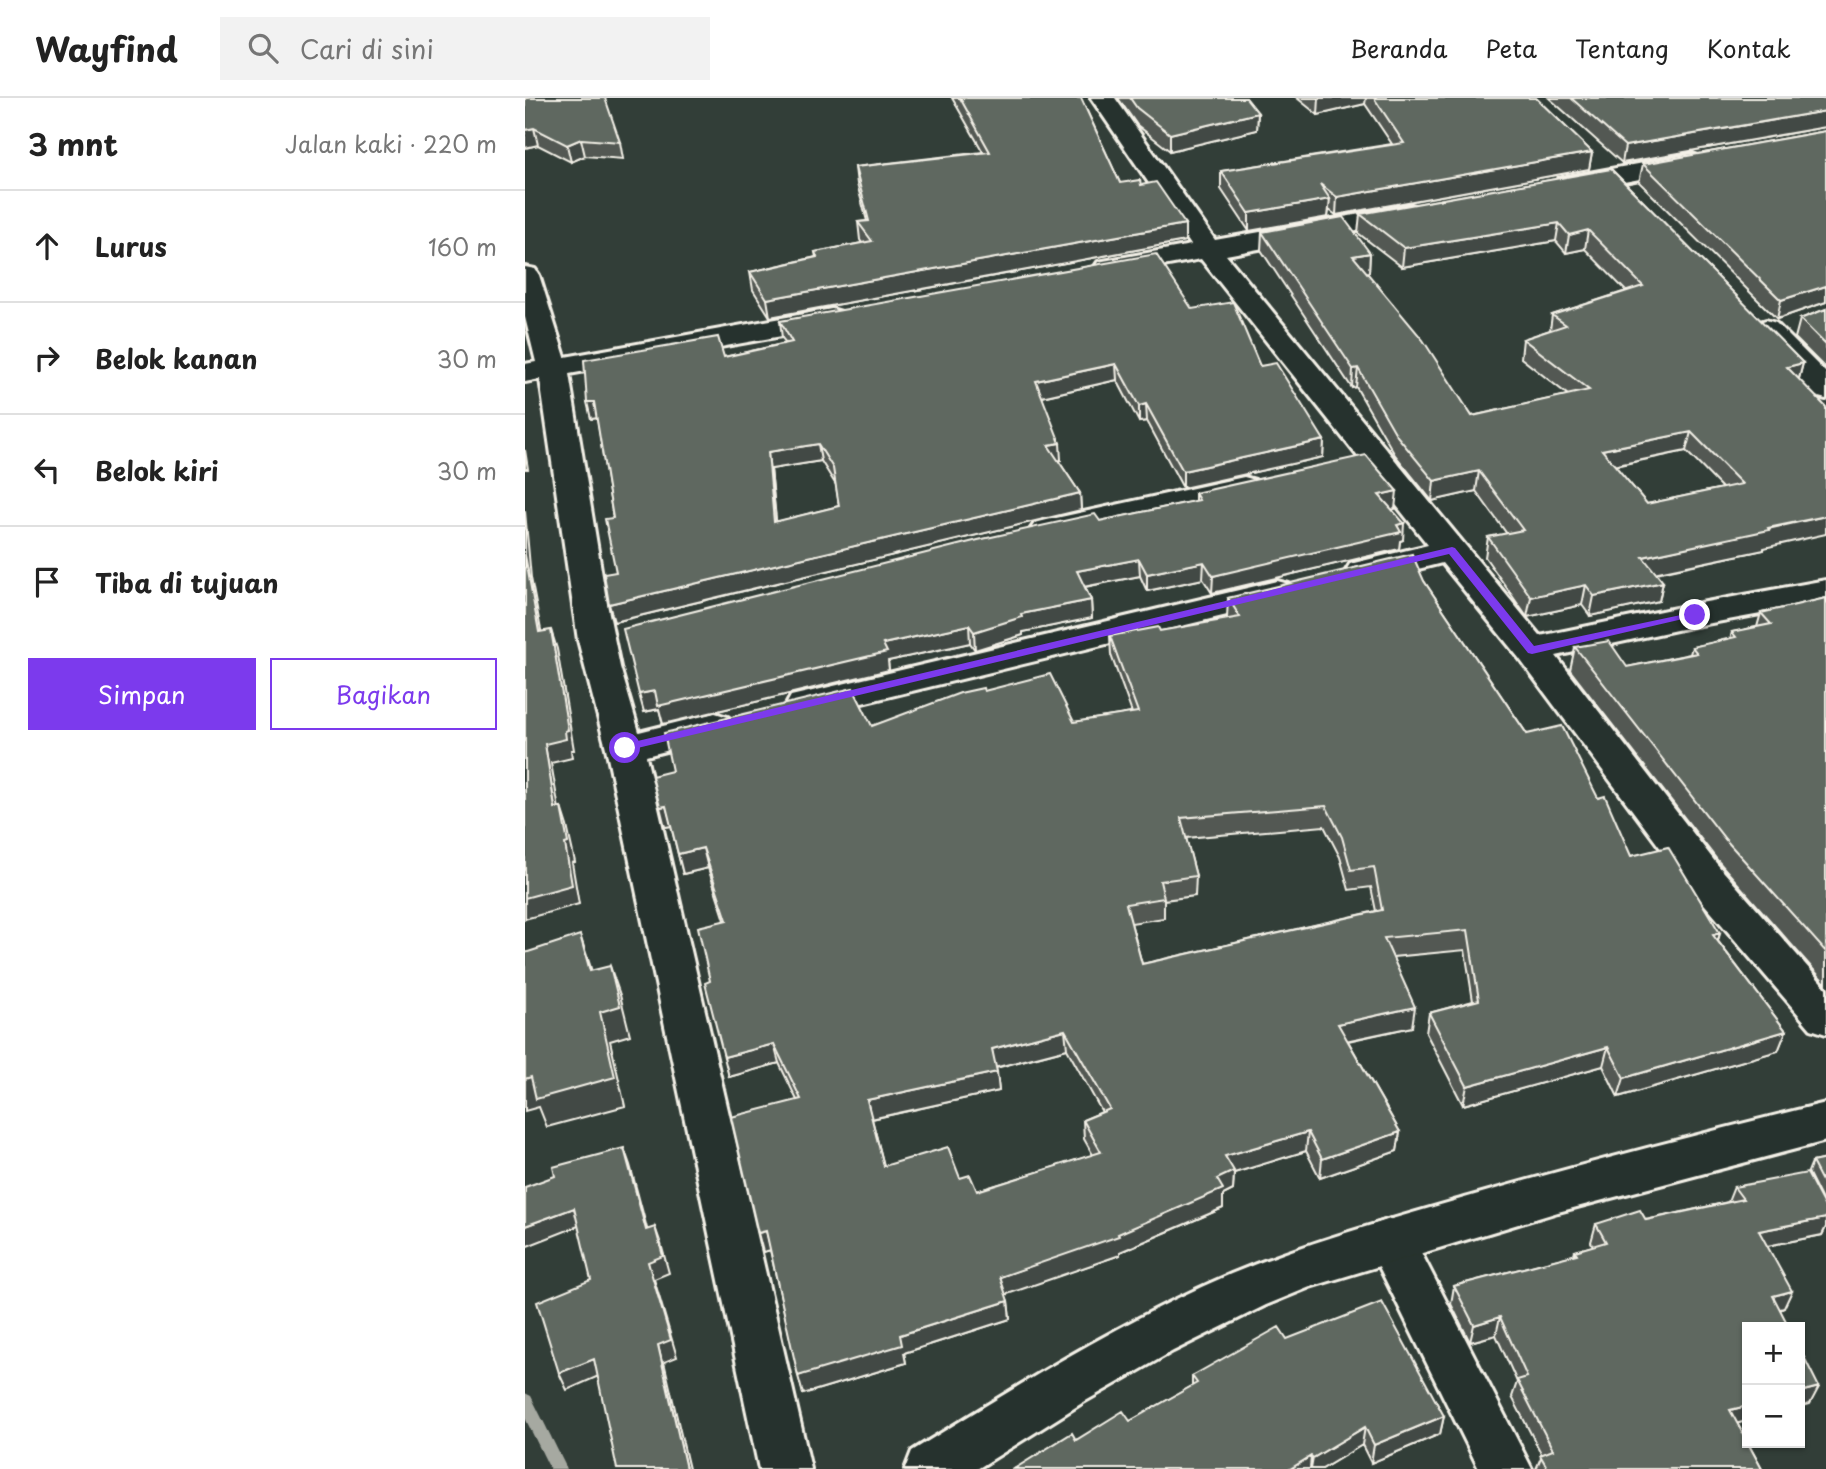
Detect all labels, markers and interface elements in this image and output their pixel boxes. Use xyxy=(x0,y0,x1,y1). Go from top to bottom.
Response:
search box xyxy=(220,17,710,80)
text: Wayfind xyxy=(35,23,178,73)
icon: search xyxy=(244,29,282,67)
text: Cari di sini xyxy=(300,29,434,68)
text: Beranda xyxy=(1350,30,1447,66)
text: Peta xyxy=(1485,30,1537,66)
text: Tentang xyxy=(1575,30,1669,66)
text: Kontak xyxy=(1707,30,1791,66)
text: 3 mnt xyxy=(28,121,118,166)
text: Jalan kaki · 220 m xyxy=(285,126,497,161)
icon: ahead xyxy=(28,227,66,265)
text: Lurus xyxy=(95,227,167,266)
text: 160 m xyxy=(428,229,497,264)
icon: right xyxy=(28,339,66,377)
text: Belok kanan xyxy=(95,339,257,378)
text: 30 m xyxy=(436,341,497,376)
icon: left xyxy=(28,451,66,489)
text: Belok kiri xyxy=(95,451,218,490)
text: 30 m xyxy=(436,453,497,488)
icon: arrive xyxy=(28,563,66,601)
text: Tiba di tujuan xyxy=(95,563,279,602)
route end xyxy=(1679,599,1710,630)
button: Simpan xyxy=(28,658,256,730)
button: Bagikan xyxy=(270,658,497,730)
route start xyxy=(609,732,640,763)
map controls xyxy=(1742,1322,1805,1448)
button: + xyxy=(1742,1322,1805,1385)
button: − xyxy=(1742,1385,1805,1448)

